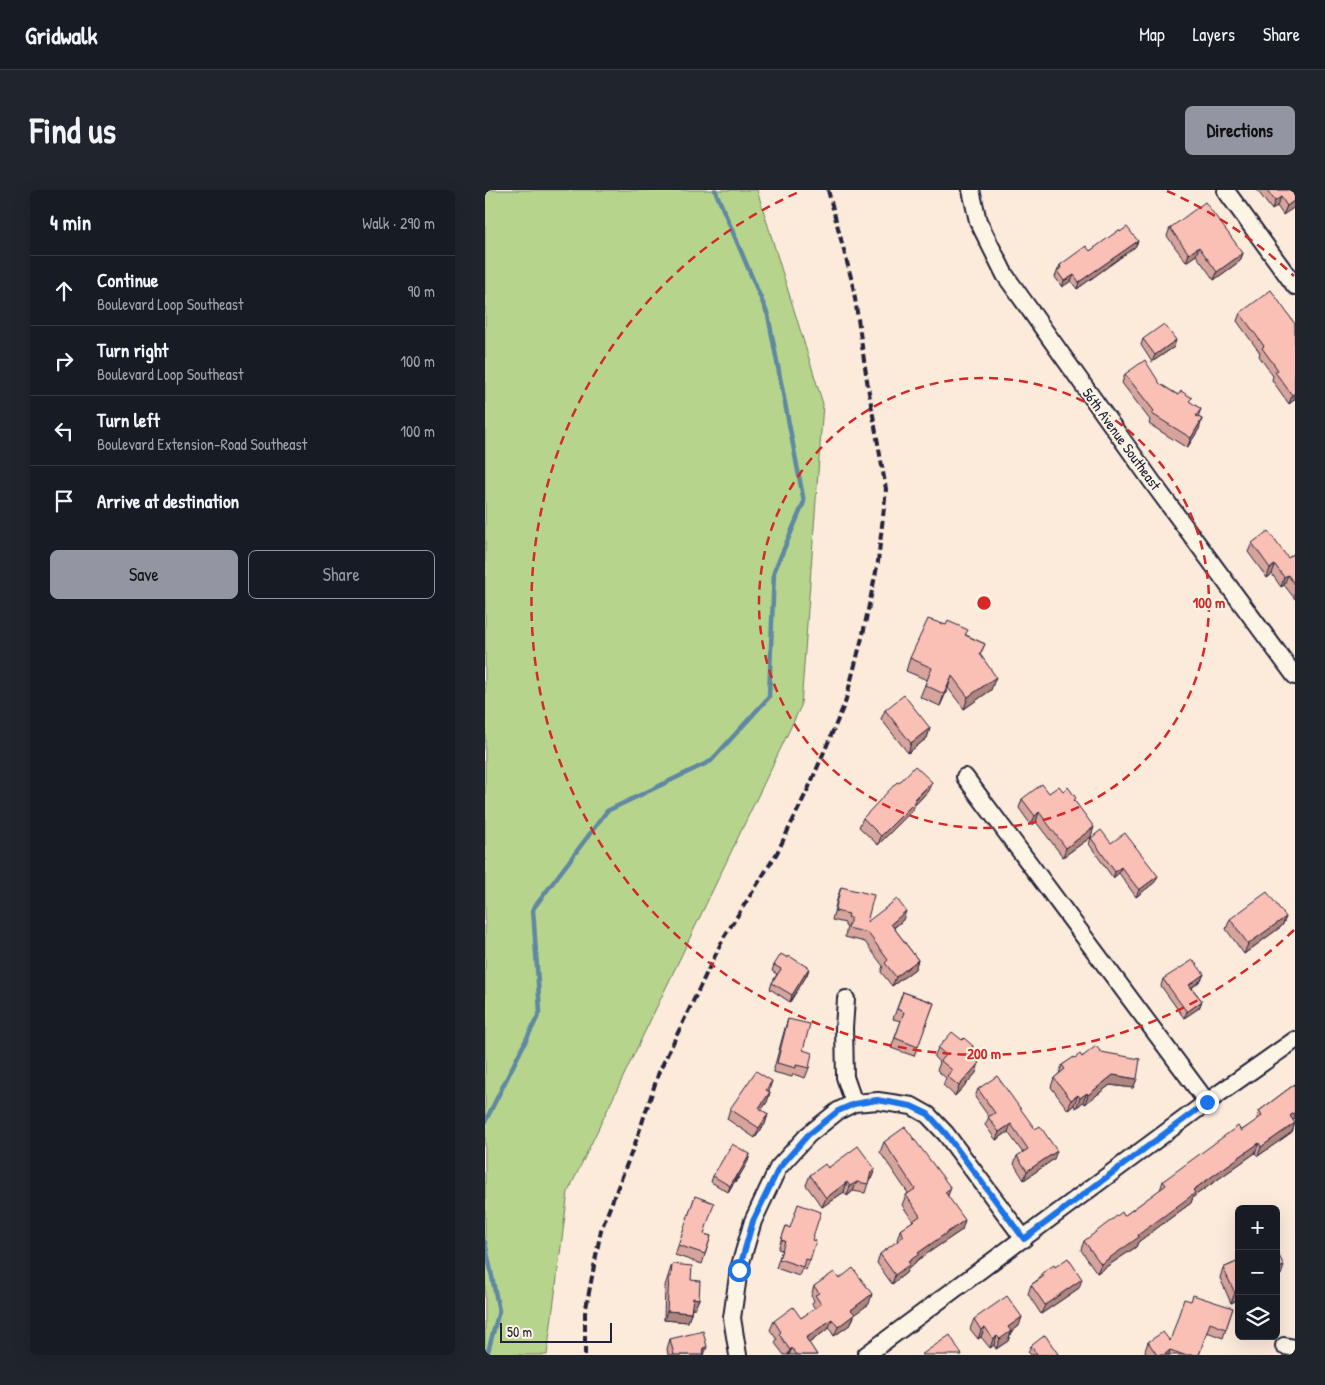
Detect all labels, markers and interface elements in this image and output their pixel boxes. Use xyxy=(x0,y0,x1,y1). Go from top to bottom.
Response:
text: Gridwalk xyxy=(25,19,97,51)
text: Map xyxy=(1139,22,1165,47)
text: Layers xyxy=(1193,22,1235,47)
text: Share xyxy=(1263,22,1300,47)
button: Directions xyxy=(1185,106,1295,155)
text: Find us xyxy=(30,107,116,154)
text: 4 min xyxy=(50,208,91,237)
text: Walk · 290 m xyxy=(362,212,435,234)
text: Continue xyxy=(97,267,158,293)
icon: ahead xyxy=(50,277,78,305)
text: 90 m xyxy=(407,280,435,302)
text: Boulevard Loop Southeast xyxy=(97,293,243,315)
text: Turn right xyxy=(97,337,168,363)
icon: right xyxy=(50,347,78,375)
text: 100 m xyxy=(400,350,435,372)
text: Boulevard Loop Southeast xyxy=(97,363,243,385)
street label: 56th Avenue Southeast xyxy=(1078,384,1167,495)
text: Turn left xyxy=(97,407,160,433)
icon: left xyxy=(50,417,78,445)
text: 100 m xyxy=(400,420,435,442)
text: Boulevard Extension-Road Southeast xyxy=(97,433,307,455)
icon: arrive xyxy=(50,487,78,515)
text: Arrive at destination xyxy=(97,488,239,514)
button: Save xyxy=(50,550,238,599)
button: Share xyxy=(248,550,435,599)
text: 100 m xyxy=(1193,592,1225,613)
centre of rings xyxy=(975,594,993,612)
text: 200 m xyxy=(967,1043,1001,1064)
route end xyxy=(1196,1091,1219,1114)
map controls xyxy=(1235,1205,1280,1340)
button: + xyxy=(1235,1205,1280,1250)
button: − xyxy=(1235,1250,1280,1295)
route start xyxy=(728,1259,751,1282)
button: layers xyxy=(1235,1295,1280,1340)
scale bar xyxy=(500,1320,613,1343)
text: 50 m xyxy=(507,1322,532,1341)

